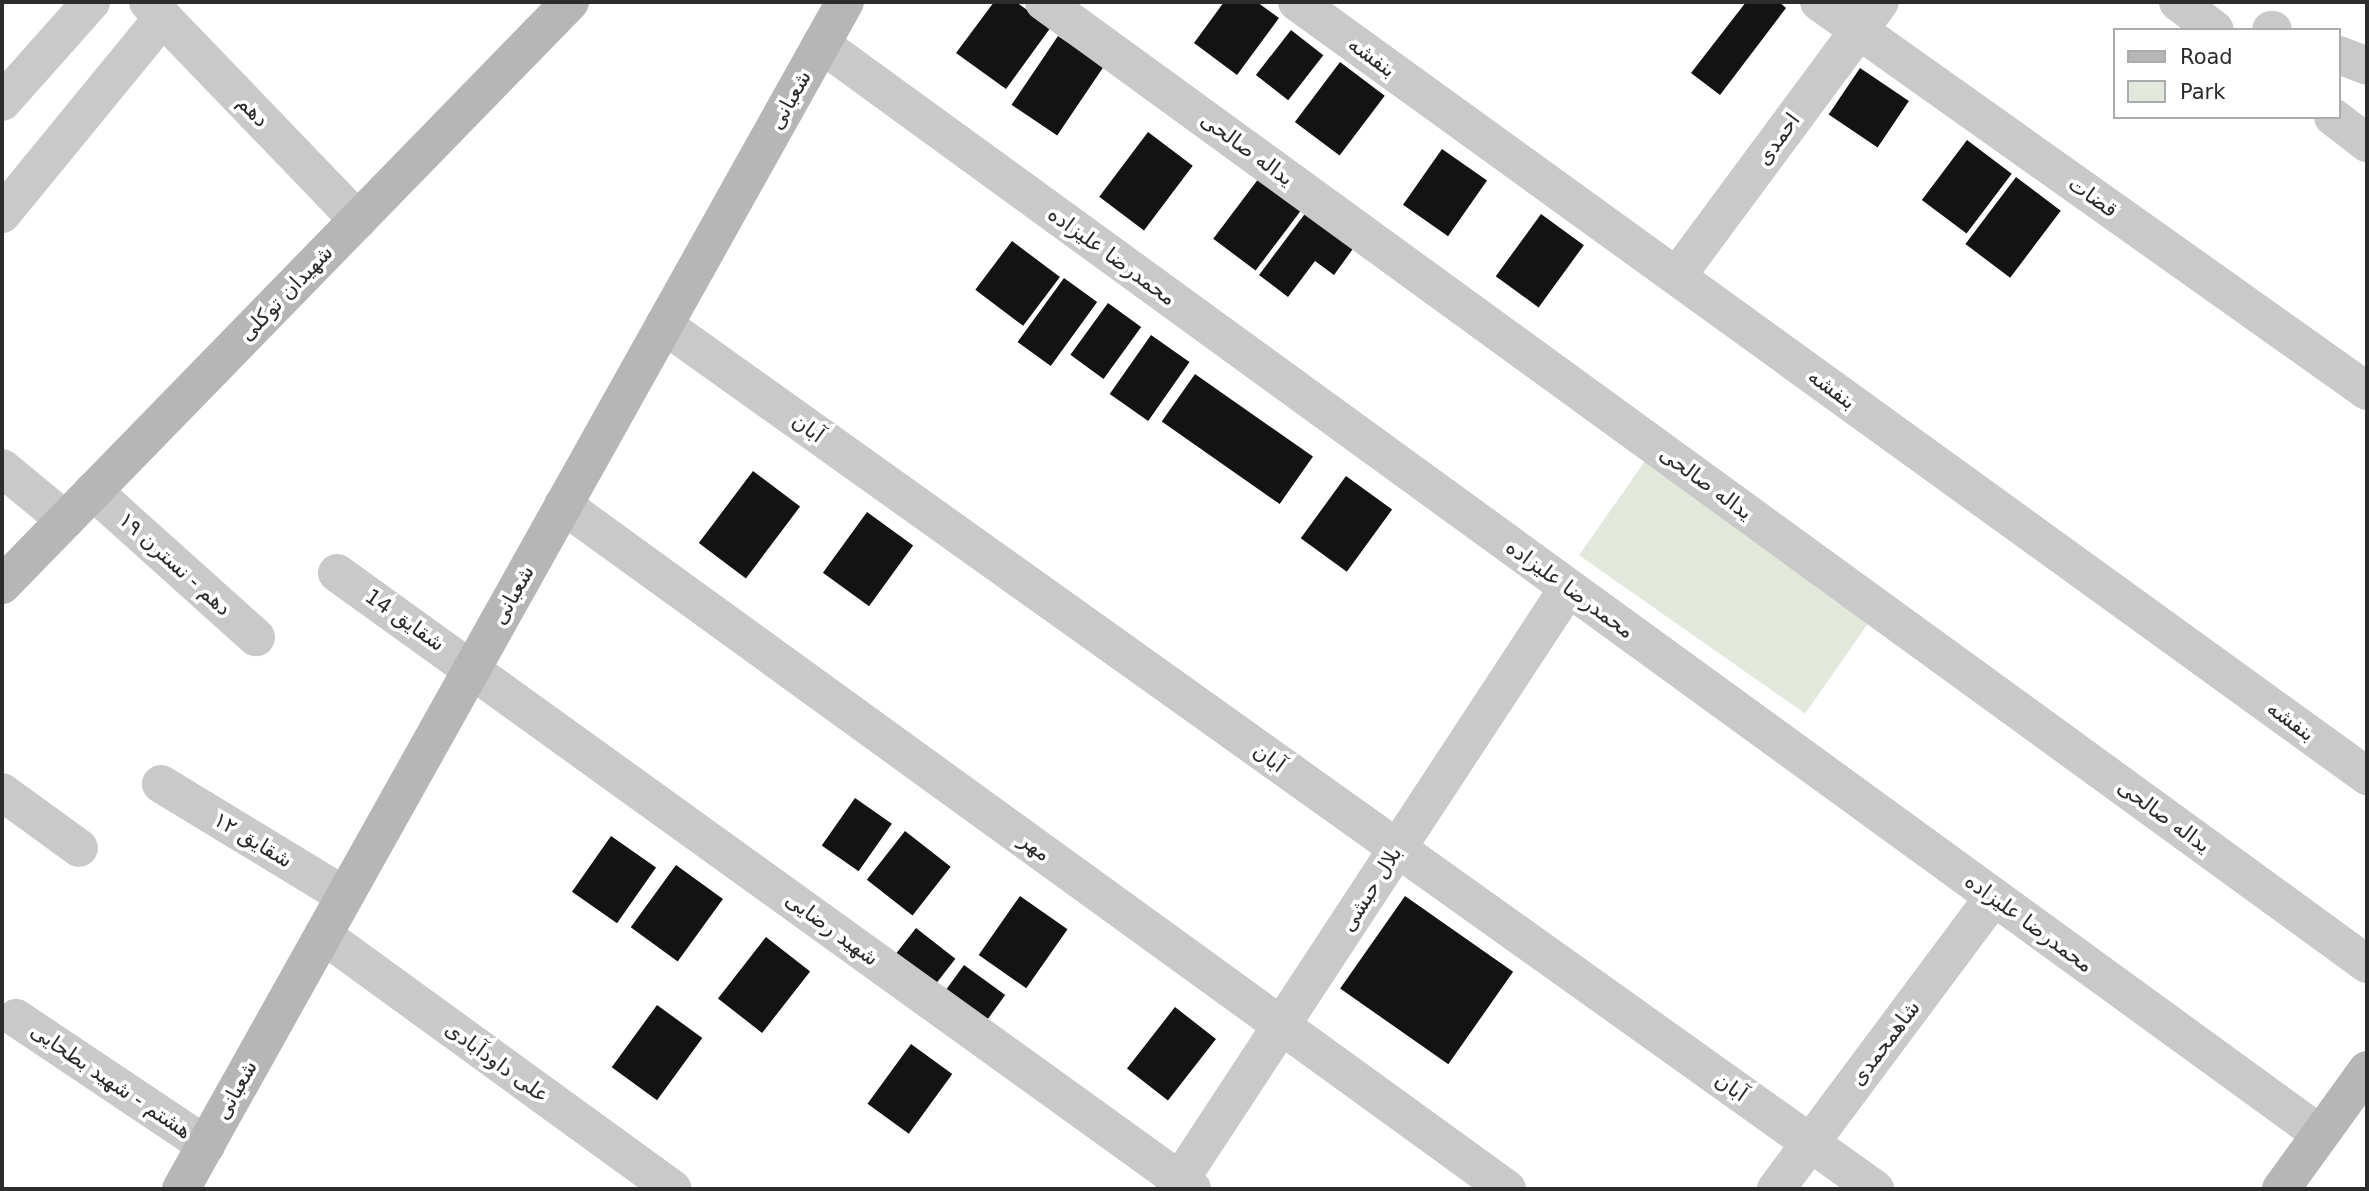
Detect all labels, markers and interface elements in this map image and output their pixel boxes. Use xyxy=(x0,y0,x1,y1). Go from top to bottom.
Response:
legend xyxy=(2114,28,2341,119)
street label: بنفشه xyxy=(1343,31,1401,83)
text: Road xyxy=(2180,45,2233,69)
street label: شعبانی xyxy=(764,66,816,134)
text: Park xyxy=(2180,80,2225,104)
street label: دهم xyxy=(232,90,274,132)
street label: یداله صالحی xyxy=(1196,107,1298,191)
street label: احمدی xyxy=(1751,108,1805,170)
street label: قضات xyxy=(2063,171,2123,223)
street label: محمدرضا علیزاده xyxy=(1043,201,1181,311)
street label: شهیدان توکلی xyxy=(234,240,338,346)
street label: بنفشه xyxy=(1803,363,1861,415)
street label: آبان xyxy=(787,408,829,448)
street label: یداله صالحی xyxy=(1655,441,1757,525)
street label: دهم - نسترن ۱۹ xyxy=(114,507,236,621)
street label: محمدرضا علیزاده xyxy=(1501,534,1639,644)
street label: شعبانی xyxy=(487,561,539,629)
street label: شقایق 14 xyxy=(360,583,450,657)
street label: بنفشه xyxy=(2262,695,2320,747)
street label: آبان xyxy=(1248,738,1290,778)
street label: یداله صالحی xyxy=(2113,774,2215,858)
street label: شقایق ۱۲ xyxy=(209,807,297,873)
street label: مهر xyxy=(1014,827,1056,867)
street label: بلال حبشی xyxy=(1335,842,1407,936)
street label: محمدرضا علیزاده xyxy=(1960,868,2098,978)
street label: شهید رضایی xyxy=(780,887,884,971)
street label: شاهمحمدی xyxy=(1845,995,1925,1091)
street label: علی داودآبادی xyxy=(440,1016,554,1108)
street label: هشتم - شهید بطحایی xyxy=(26,1018,196,1144)
street label: شعبانی xyxy=(210,1056,262,1124)
street label: آبان xyxy=(1710,1067,1752,1107)

